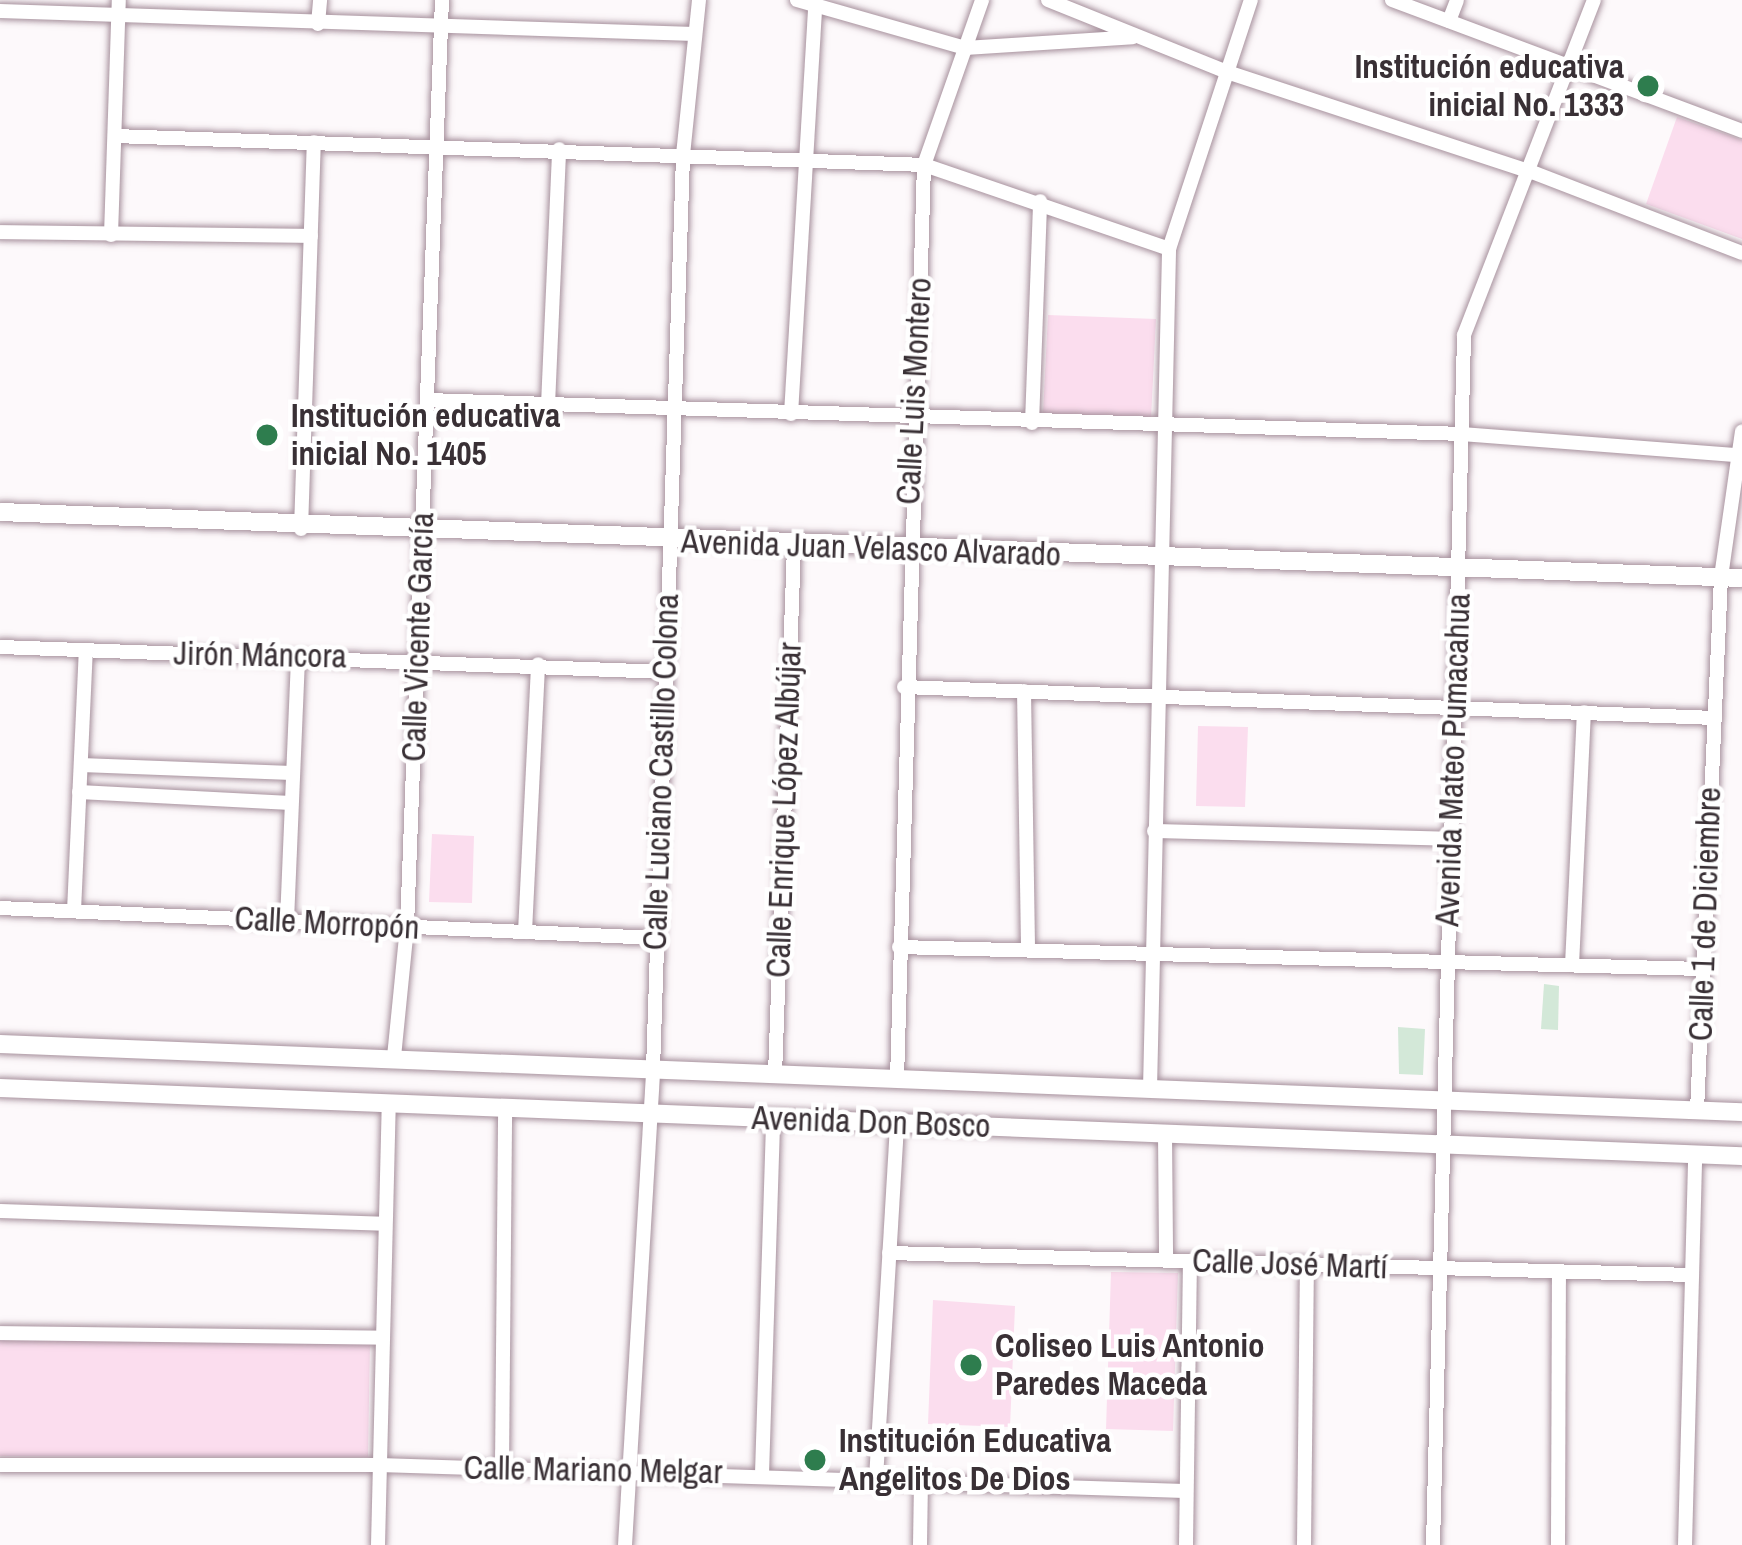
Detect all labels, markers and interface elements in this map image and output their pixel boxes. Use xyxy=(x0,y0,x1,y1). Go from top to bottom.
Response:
place label: Institución educativa inicial No. 1333 xyxy=(1355,47,1624,125)
marker: Institución educativa inicial No. 1333 xyxy=(1635,73,1661,99)
street label: Calle Luis Montero xyxy=(888,277,940,505)
place label: Institución educativa inicial No. 1405 xyxy=(291,396,560,474)
marker: Institución educativa inicial No. 1405 xyxy=(254,422,280,448)
street label: Calle Vicente García xyxy=(394,512,442,762)
street label: Avenida Juan Velasco Alvarado xyxy=(680,522,1062,574)
street label: Calle Luciano Castillo Colona xyxy=(635,593,687,951)
street label: Avenida Mateo Pumacahua xyxy=(1427,593,1479,927)
street label: Jirón Máncora xyxy=(173,634,347,676)
street label: Calle Enrique López Albújar xyxy=(758,641,810,979)
street label: Calle 1 de Diciembre xyxy=(1681,786,1729,1042)
street label: Calle Morropón xyxy=(234,898,420,948)
street label: Avenida Don Bosco xyxy=(751,1098,991,1146)
street label: Calle José Martí xyxy=(1192,1241,1388,1287)
place label: Coliseo Luis Antonio Paredes Maceda xyxy=(995,1326,1266,1404)
marker: Coliseo Luis Antonio Paredes Maceda xyxy=(958,1352,984,1378)
place label: Institución Educativa Angelitos De Dios xyxy=(839,1421,1111,1499)
marker: Institución Educativa Angelitos De Dios xyxy=(802,1447,828,1473)
street label: Calle Mariano Melgar xyxy=(463,1448,723,1492)

